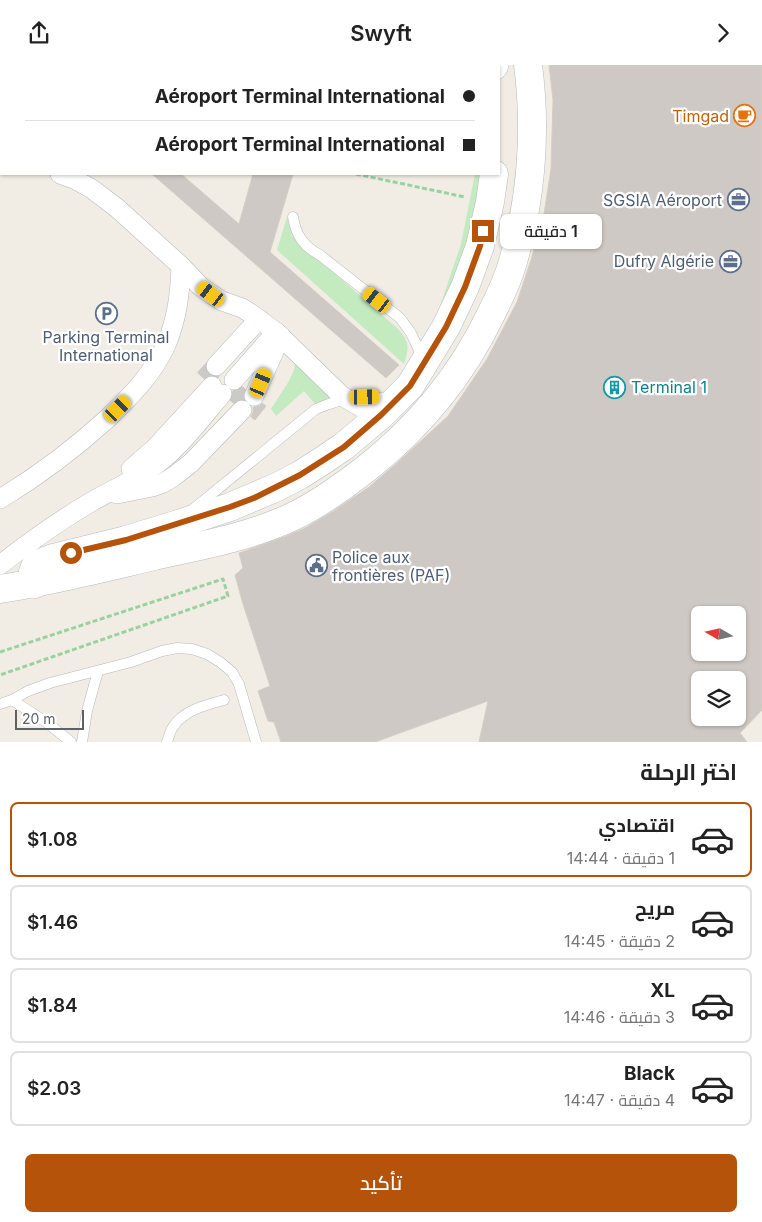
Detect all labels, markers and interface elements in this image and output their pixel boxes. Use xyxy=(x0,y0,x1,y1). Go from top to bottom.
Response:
icon: share xyxy=(25,19,53,47)
icon: forward xyxy=(709,19,737,47)
text: Swyft xyxy=(350,20,412,46)
text: Aéroport Terminal International xyxy=(155,85,445,108)
cafe icon: Timgad xyxy=(733,104,757,128)
place label: Timgad xyxy=(672,106,729,126)
text: Aéroport Terminal International xyxy=(155,133,445,156)
office icon: SGSIA Aéroport xyxy=(726,188,750,212)
place label: SGSIA Aéroport xyxy=(603,190,722,210)
callout: 1 دقيقة xyxy=(500,213,603,249)
route end xyxy=(472,220,494,242)
text: 1 دقيقة xyxy=(524,221,578,241)
office icon: Dufry Algérie xyxy=(718,249,742,273)
place label: Dufry Algérie xyxy=(614,251,714,271)
car xyxy=(194,279,227,309)
car xyxy=(360,285,393,315)
parking icon: Parking Terminal International xyxy=(94,301,118,325)
place label: Parking Terminal International xyxy=(43,327,169,365)
car xyxy=(248,366,273,400)
building icon: Terminal 1 xyxy=(603,375,627,399)
place label: Terminal 1 xyxy=(631,377,707,397)
car xyxy=(349,389,380,405)
car xyxy=(102,393,133,425)
route start xyxy=(60,542,82,564)
place label: Police aux frontières (PAF) xyxy=(332,547,450,585)
public building icon: Police aux frontières (PAF) xyxy=(304,554,328,578)
north arrow xyxy=(691,606,746,661)
map controls xyxy=(691,606,746,726)
button: layers xyxy=(691,671,746,726)
scale bar xyxy=(15,707,84,730)
text: 20 m xyxy=(22,710,56,727)
text: اختر الرحلة xyxy=(640,759,737,785)
text: اقتصادي xyxy=(599,814,675,837)
icon: car xyxy=(690,817,735,862)
text: $1.08 xyxy=(27,828,78,851)
text: 1 دقيقة · 14:44 xyxy=(567,848,675,868)
text: مريح xyxy=(635,897,675,920)
icon: car xyxy=(690,900,735,945)
text: $1.46 xyxy=(27,911,78,934)
text: 2 دقيقة · 14:45 xyxy=(564,931,675,951)
text: XL xyxy=(650,979,675,1002)
icon: car xyxy=(690,983,735,1028)
text: $1.84 xyxy=(27,994,78,1017)
text: 3 دقيقة · 14:46 xyxy=(564,1007,675,1027)
text: Black xyxy=(624,1062,675,1085)
icon: car xyxy=(690,1066,735,1111)
text: $2.03 xyxy=(27,1077,81,1100)
text: 4 دقيقة · 14:47 xyxy=(564,1090,675,1110)
button: تأكيد xyxy=(25,1154,737,1212)

